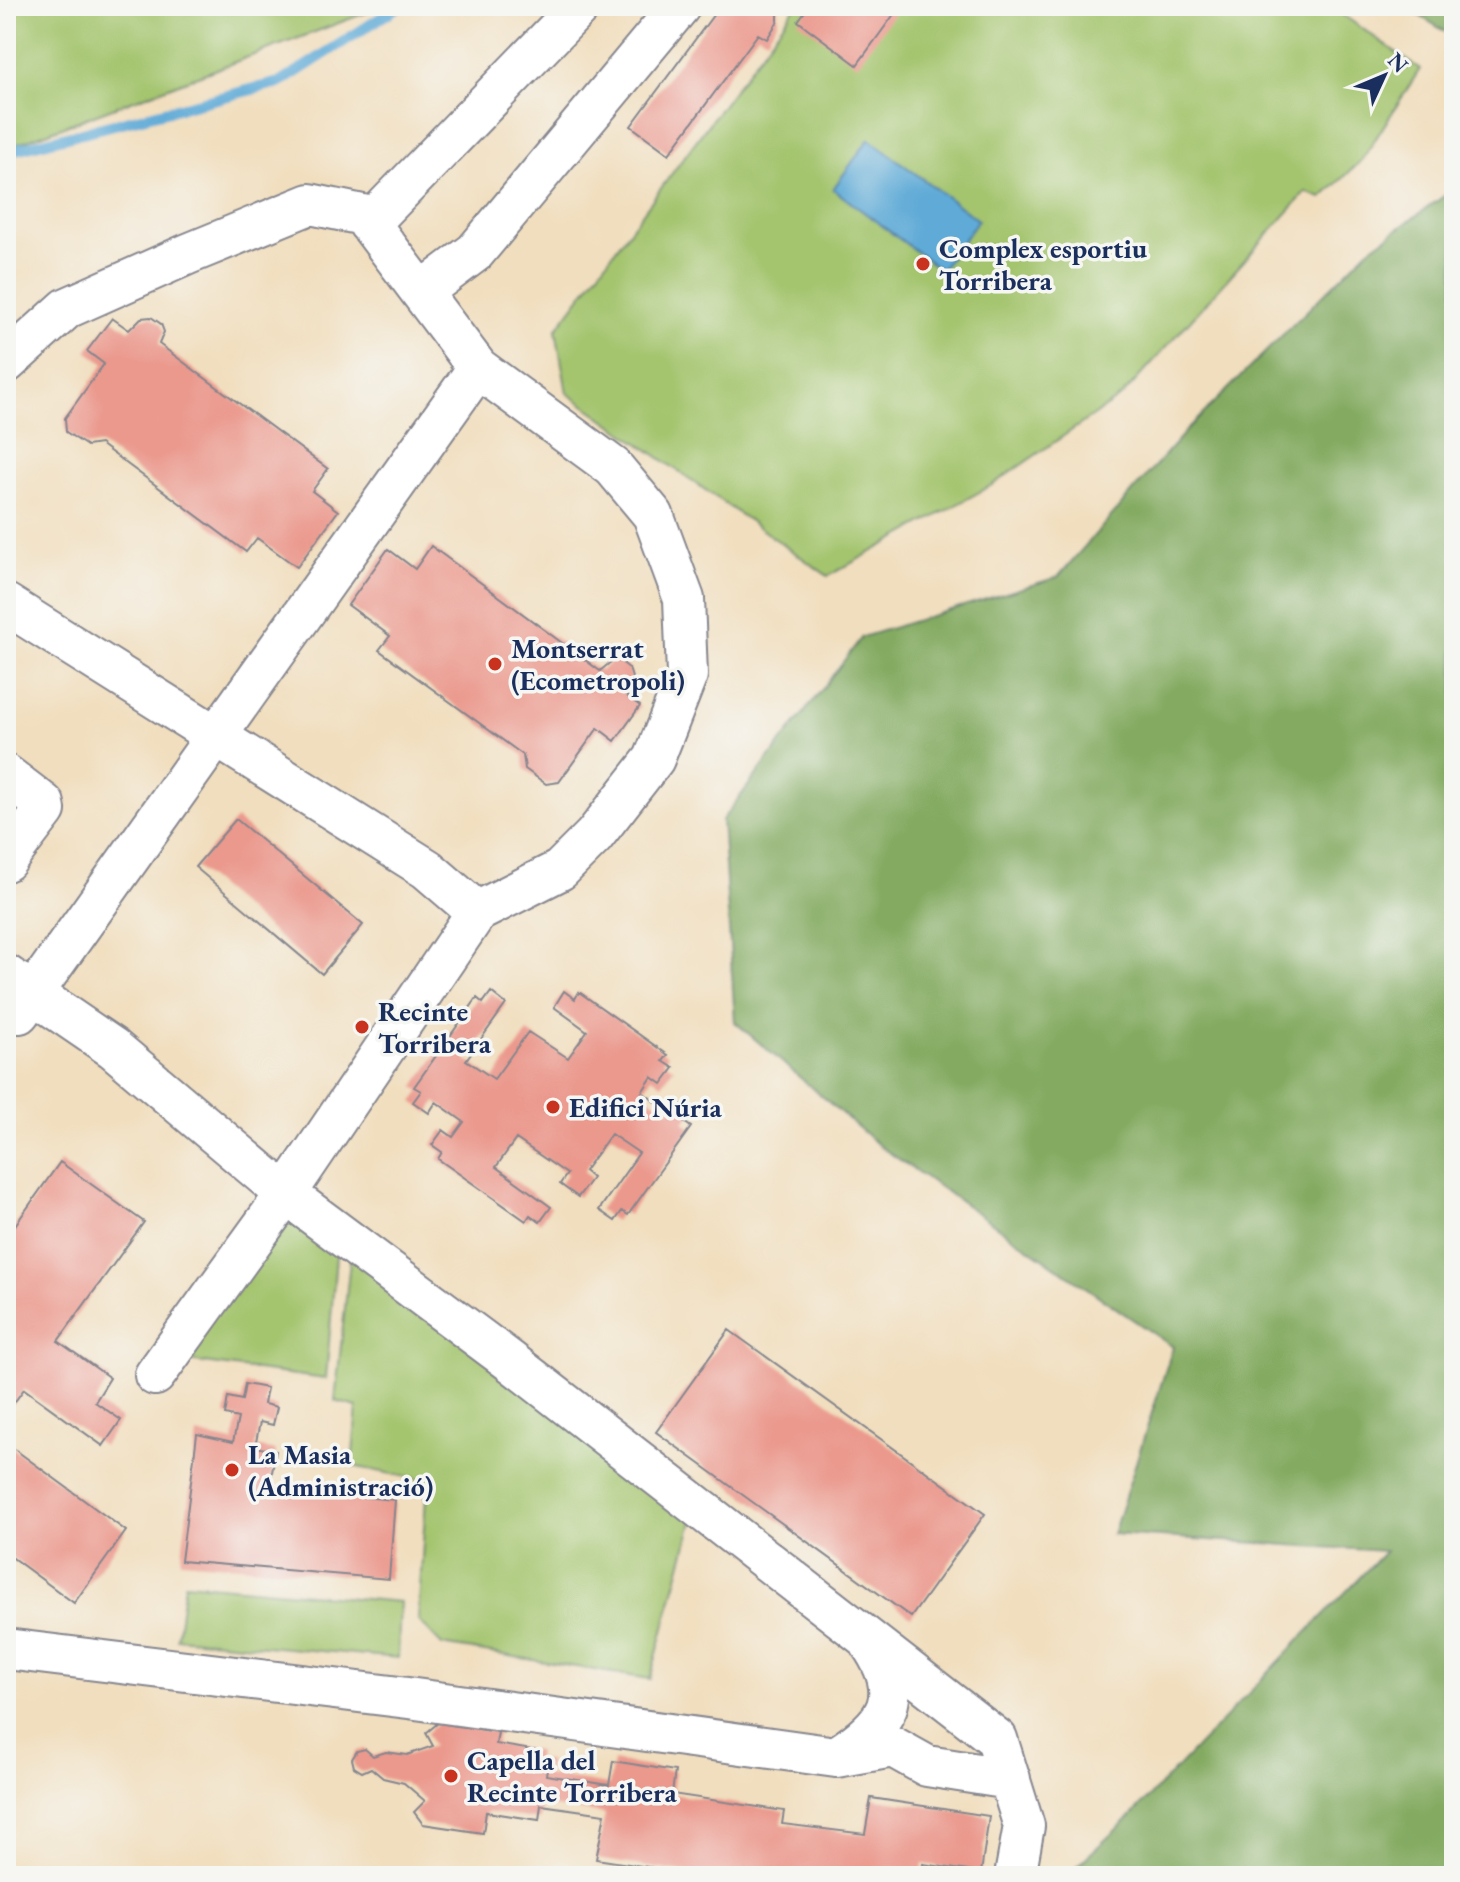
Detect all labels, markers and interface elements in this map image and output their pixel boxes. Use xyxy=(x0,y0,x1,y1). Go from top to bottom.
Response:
north arrow xyxy=(1344,36,1424,116)
text: N xyxy=(1381,46,1415,79)
place label: Complex esportiu Torribera xyxy=(939,230,1148,298)
marker: Complex esportiu Torribera xyxy=(914,255,932,273)
place label: Montserrat (Ecometropoli) xyxy=(511,630,685,698)
marker: Montserrat (Ecometropoli) xyxy=(486,655,504,673)
place label: Recinte Torribera xyxy=(378,993,492,1061)
marker: Recinte Torribera xyxy=(353,1018,371,1036)
place label: Edifici Núria xyxy=(569,1089,723,1125)
marker: Edifici Núria xyxy=(544,1098,562,1116)
place label: La Masia (Administració) xyxy=(248,1436,433,1504)
marker: La Masia (Administració) xyxy=(223,1461,241,1479)
place label: Capella del Recinte Torribera xyxy=(467,1742,678,1810)
marker: Capella del Recinte Torribera xyxy=(442,1767,460,1785)

